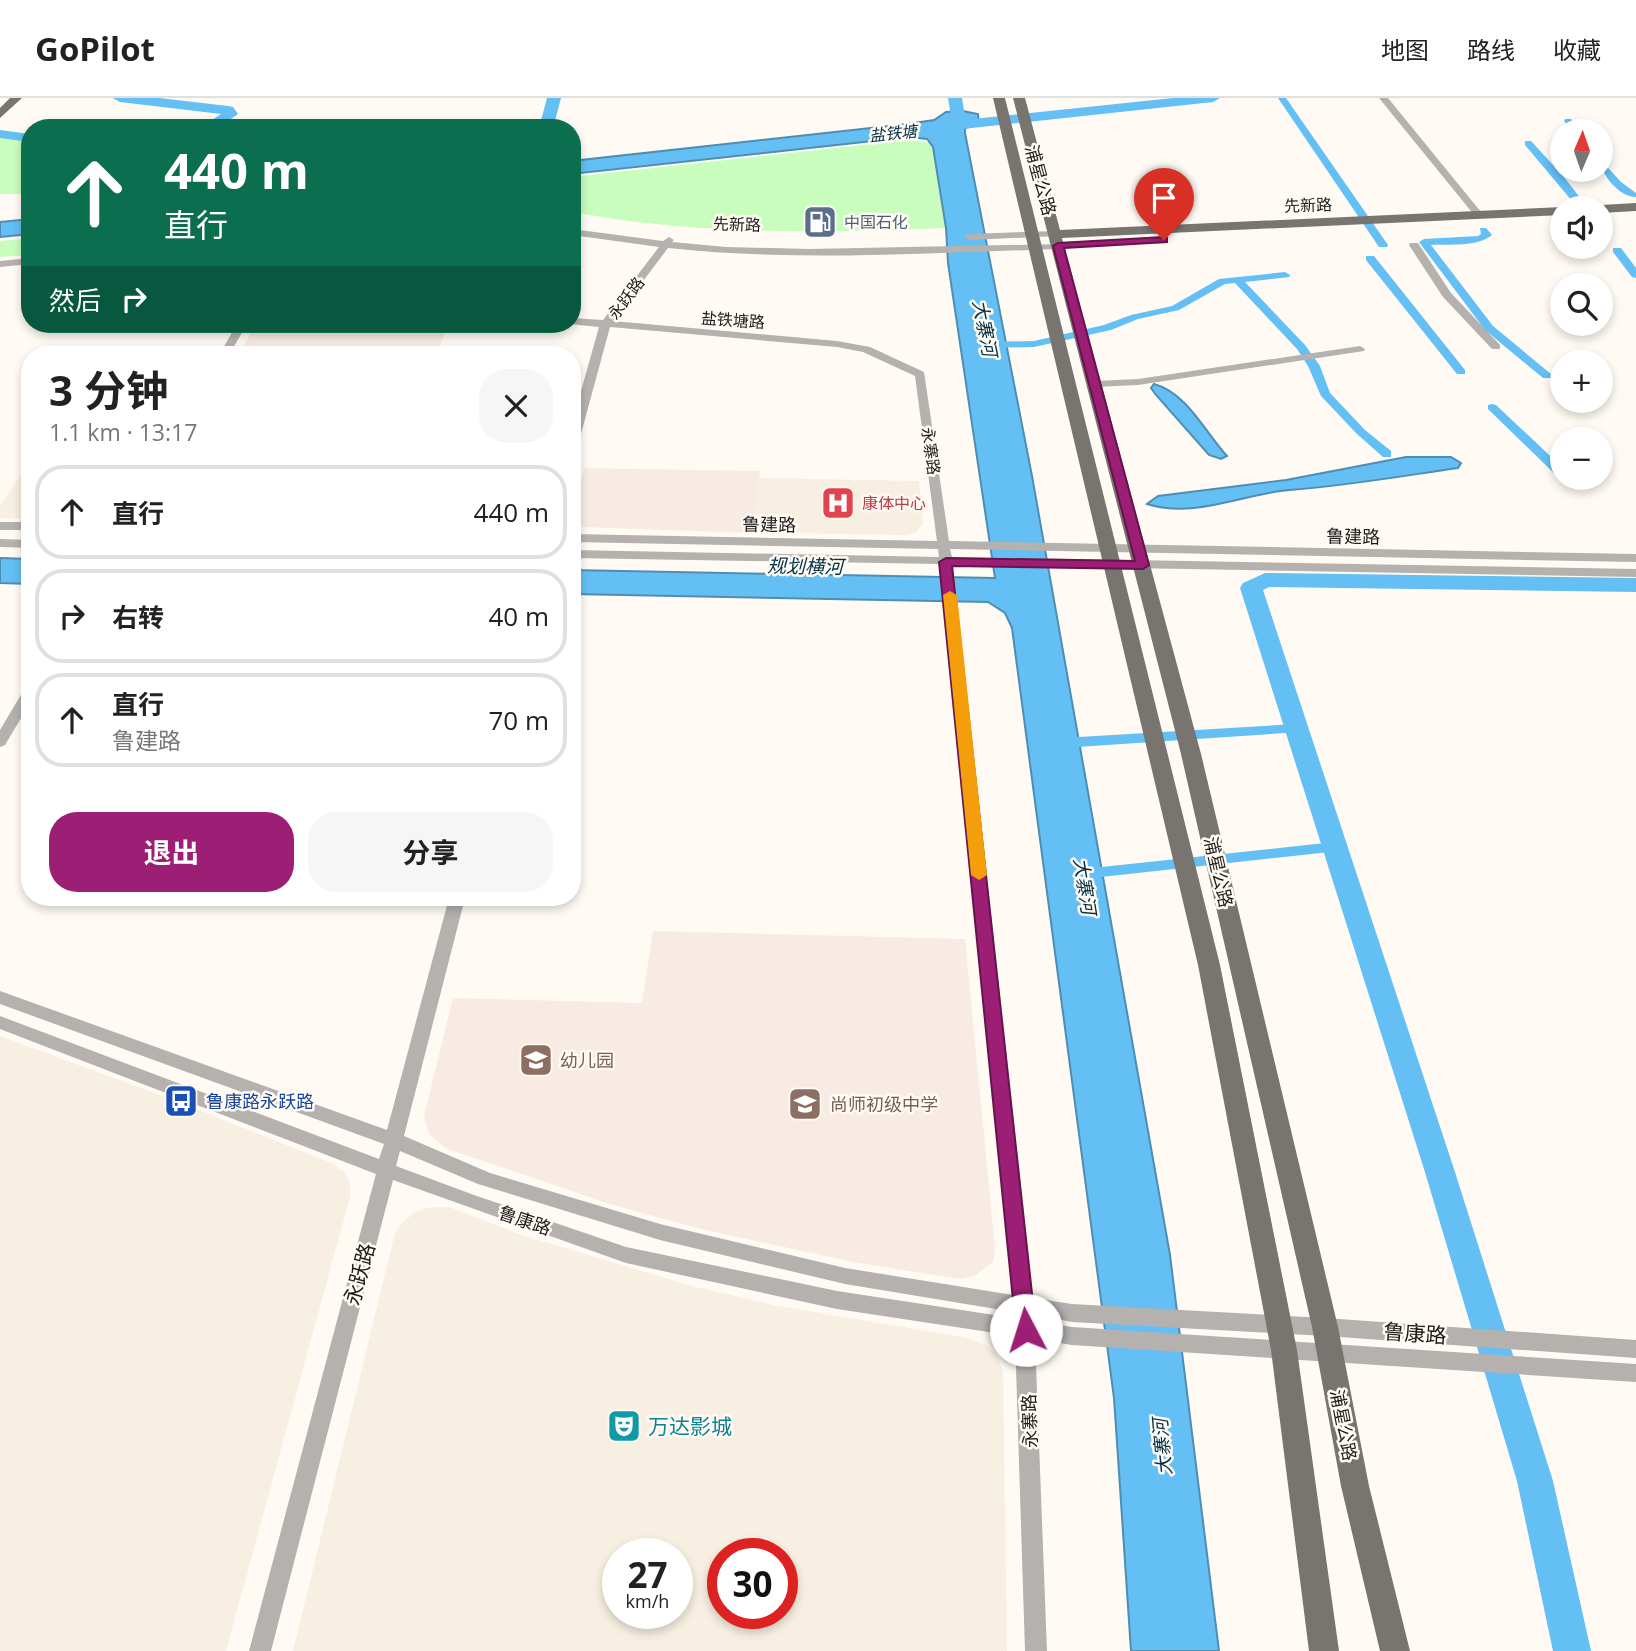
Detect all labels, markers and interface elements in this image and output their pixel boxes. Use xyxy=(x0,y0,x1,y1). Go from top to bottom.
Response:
text: GoPilot xyxy=(35,26,155,71)
text: 地图 xyxy=(1381,33,1429,66)
text: 路线 xyxy=(1467,33,1515,66)
text: 收藏 xyxy=(1553,33,1601,66)
water label: 盐铁塘 xyxy=(868,119,921,146)
north arrow xyxy=(1550,119,1614,182)
map controls xyxy=(1550,119,1613,490)
text: 440 m xyxy=(164,137,309,203)
street label: 浦星公路 xyxy=(1020,142,1062,218)
icon: ahead xyxy=(49,147,140,238)
pin xyxy=(1134,168,1194,240)
icon: arrive xyxy=(1145,179,1183,217)
street label: 先新路 xyxy=(1284,193,1332,217)
button: sound xyxy=(1550,196,1613,259)
text: 直行 xyxy=(164,203,228,246)
fuel station icon: 中国石化 xyxy=(801,203,839,241)
place label: 中国石化 xyxy=(844,211,908,233)
street label: 先新路 xyxy=(713,212,761,236)
street label: 永跃路 xyxy=(603,272,649,324)
button: search xyxy=(1550,273,1613,336)
icon: right xyxy=(115,280,153,318)
text: 然后 xyxy=(49,282,101,318)
water label: 大寨河 xyxy=(967,298,1004,362)
street label: 盐铁塘路 xyxy=(700,307,766,333)
button: + xyxy=(1550,350,1613,413)
text: 3 分钟 xyxy=(49,361,168,418)
button: close xyxy=(479,369,553,443)
text: 1.1 km · 13:17 xyxy=(49,416,197,448)
street label: 永寨路 xyxy=(917,426,945,476)
button: − xyxy=(1550,427,1613,490)
hospital icon: 康体中心 xyxy=(819,484,857,522)
place label: 康体中心 xyxy=(862,492,926,514)
icon: ahead xyxy=(53,493,91,531)
text: 440 m xyxy=(474,494,549,530)
text: 直行 xyxy=(112,495,164,531)
street label: 鲁建路 xyxy=(742,512,796,536)
street label: 鲁建路 xyxy=(1326,524,1380,548)
water label: 规划横河 xyxy=(767,552,847,580)
icon: right xyxy=(53,597,91,635)
text: 40 m xyxy=(488,598,549,634)
text: 右转 xyxy=(112,599,164,635)
text: 直行 xyxy=(112,686,164,722)
icon: ahead xyxy=(53,701,91,739)
text: 70 m xyxy=(488,702,549,738)
text: 鲁建路 xyxy=(112,724,181,756)
button: 退出 xyxy=(49,812,294,892)
button: 分享 xyxy=(308,812,553,892)
street label: 浦星公路 xyxy=(1199,834,1239,910)
water label: 大寨河 xyxy=(1068,856,1103,920)
school or university icon: 幼儿园 xyxy=(517,1041,555,1079)
place label: 幼儿园 xyxy=(560,1048,614,1072)
bus stop icon: 鲁康路永跃路 xyxy=(162,1082,200,1120)
school or university icon: 尚师初级中学 xyxy=(786,1085,824,1123)
place label: 鲁康路永跃路 xyxy=(206,1089,314,1113)
place label: 尚师初级中学 xyxy=(830,1092,938,1116)
street label: 鲁康路 xyxy=(496,1200,554,1240)
street label: 永跃路 xyxy=(337,1240,381,1308)
position arrow xyxy=(989,1293,1063,1367)
street label: 鲁康路 xyxy=(1383,1317,1447,1349)
street label: 浦星公路 xyxy=(1325,1387,1363,1463)
street label: 永寨路 xyxy=(1016,1394,1042,1448)
theatre icon: 万达影城 xyxy=(605,1407,643,1445)
place label: 万达影城 xyxy=(648,1412,732,1440)
water label: 大寨河 xyxy=(1146,1413,1177,1477)
speed limit sign: 30 xyxy=(707,1538,798,1629)
text: 27 xyxy=(627,1551,668,1598)
text: km/h xyxy=(626,1589,669,1613)

